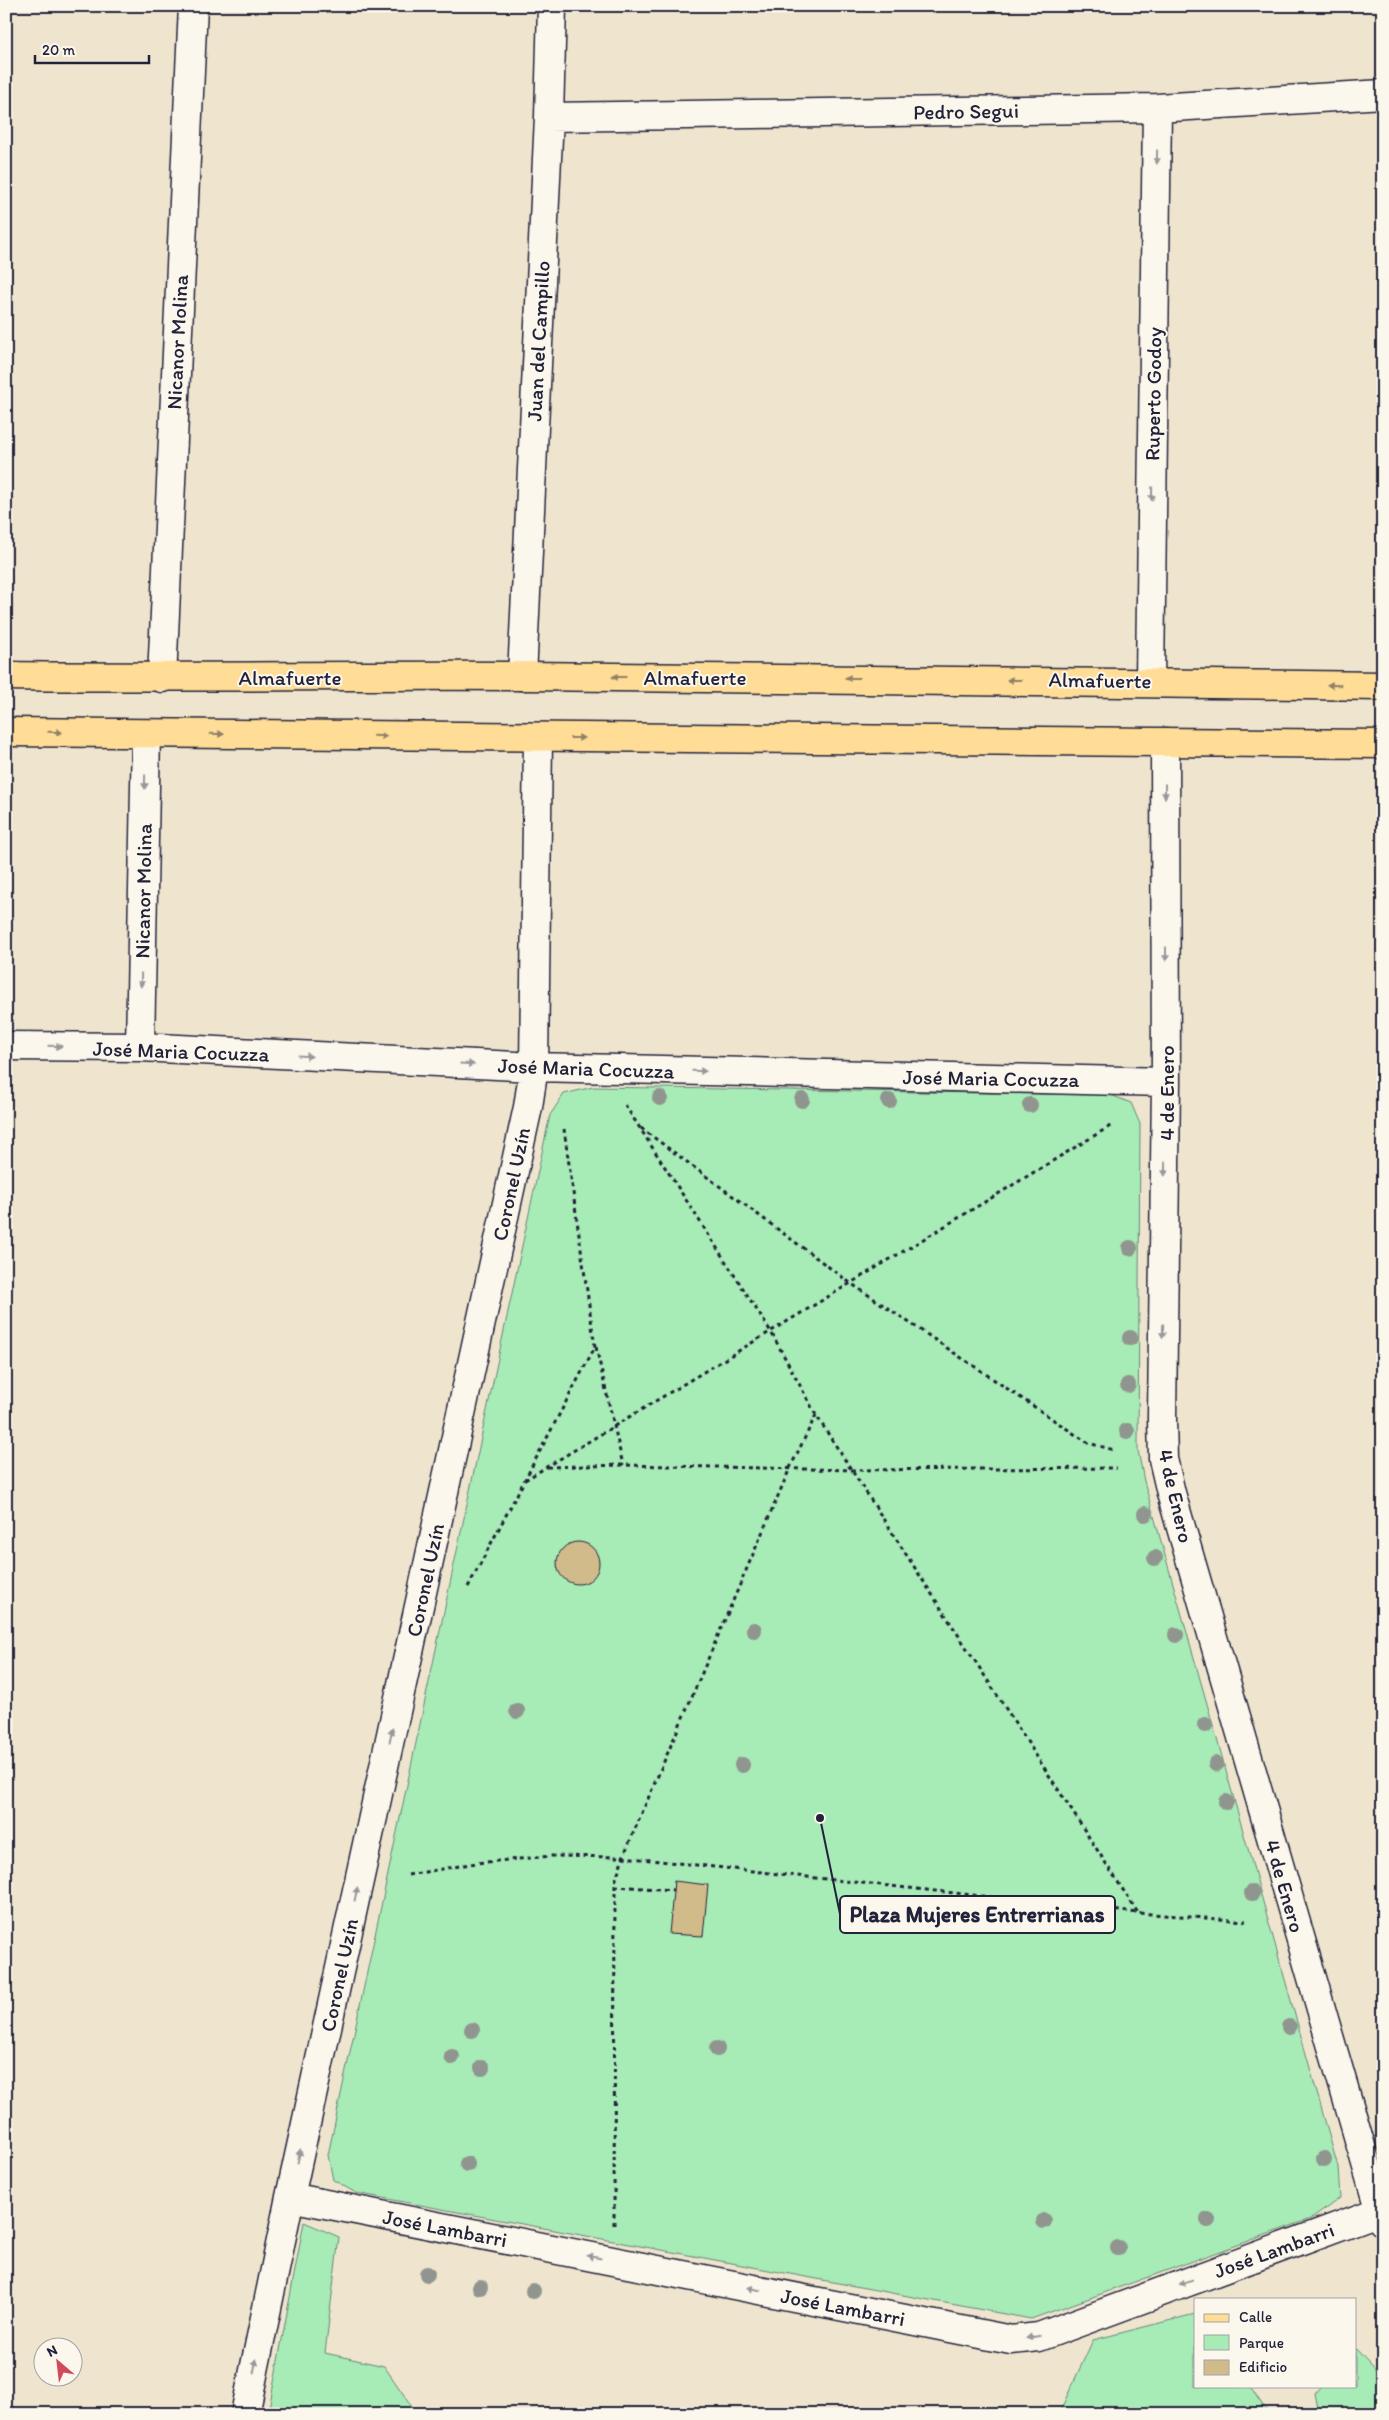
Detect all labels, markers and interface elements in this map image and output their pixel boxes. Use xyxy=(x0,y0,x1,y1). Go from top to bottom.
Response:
scale bar xyxy=(35,32,149,64)
text: 20 m xyxy=(42,41,76,59)
street label: Pedro Segui xyxy=(913,98,1019,124)
one-way arrow xyxy=(1153,149,1161,165)
street label: Juan del Campillo xyxy=(521,260,555,422)
street label: Nicanor Molina xyxy=(161,274,193,410)
street label: Ruperto Godoy xyxy=(1139,327,1167,461)
one-way arrow xyxy=(1148,487,1156,503)
street label: Almafuerte xyxy=(239,665,341,690)
street label: Almafuerte xyxy=(644,665,746,690)
street label: Almafuerte xyxy=(1048,667,1152,693)
one-way arrow xyxy=(611,673,627,681)
one-way arrow xyxy=(843,674,859,682)
one-way arrow xyxy=(1006,676,1022,684)
one-way arrow xyxy=(1326,680,1342,688)
one-way arrow xyxy=(47,729,63,737)
one-way arrow xyxy=(210,731,226,739)
one-way arrow xyxy=(372,732,388,740)
one-way arrow xyxy=(570,734,586,742)
one-way arrow xyxy=(141,775,149,791)
one-way arrow xyxy=(1161,783,1169,799)
street label: Nicanor Molina xyxy=(129,823,157,959)
one-way arrow xyxy=(1162,946,1170,962)
one-way arrow xyxy=(137,972,145,988)
street label: José Maria Cocuzza xyxy=(92,1035,270,1067)
one-way arrow xyxy=(47,1042,63,1050)
street label: 4 de Enero xyxy=(1154,1045,1179,1141)
one-way arrow xyxy=(297,1052,313,1060)
street label: José Maria Cocuzza xyxy=(497,1052,675,1084)
one-way arrow xyxy=(459,1060,475,1068)
street label: José Maria Cocuzza xyxy=(902,1064,1080,1092)
one-way arrow xyxy=(692,1067,708,1075)
street label: Coronel Uzín xyxy=(487,1125,535,1243)
one-way arrow xyxy=(1161,1161,1169,1177)
one-way arrow xyxy=(1159,1323,1167,1339)
street label: 4 de Enero xyxy=(1153,1447,1199,1545)
street label: Coronel Uzín xyxy=(401,1521,449,1639)
one-way arrow xyxy=(387,1728,395,1743)
street label: 4 de Enero xyxy=(1260,1837,1310,1935)
one-way arrow xyxy=(352,1887,360,1902)
callout: Plaza Mujeres Entrerrianas xyxy=(840,1896,1115,1933)
text: Plaza Mujeres Entrerrianas xyxy=(849,1901,1105,1928)
street label: Coronel Uzín xyxy=(315,1916,363,2034)
one-way arrow xyxy=(296,2147,304,2163)
street label: José Lambarri xyxy=(381,2204,509,2252)
street label: José Lambarri xyxy=(1211,2217,1337,2283)
one-way arrow xyxy=(587,2253,602,2261)
one-way arrow xyxy=(1178,2278,1193,2286)
street label: José Lambarri xyxy=(779,2283,907,2331)
one-way arrow xyxy=(746,2285,761,2293)
legend xyxy=(1194,2298,1356,2388)
text: Calle xyxy=(1239,2308,1272,2326)
one-way arrow xyxy=(1026,2333,1041,2341)
text: Parque xyxy=(1239,2334,1284,2352)
north arrow xyxy=(32,2338,82,2388)
text: N xyxy=(44,2341,60,2361)
one-way arrow xyxy=(252,2358,260,2374)
text: Edificio xyxy=(1239,2358,1287,2376)

